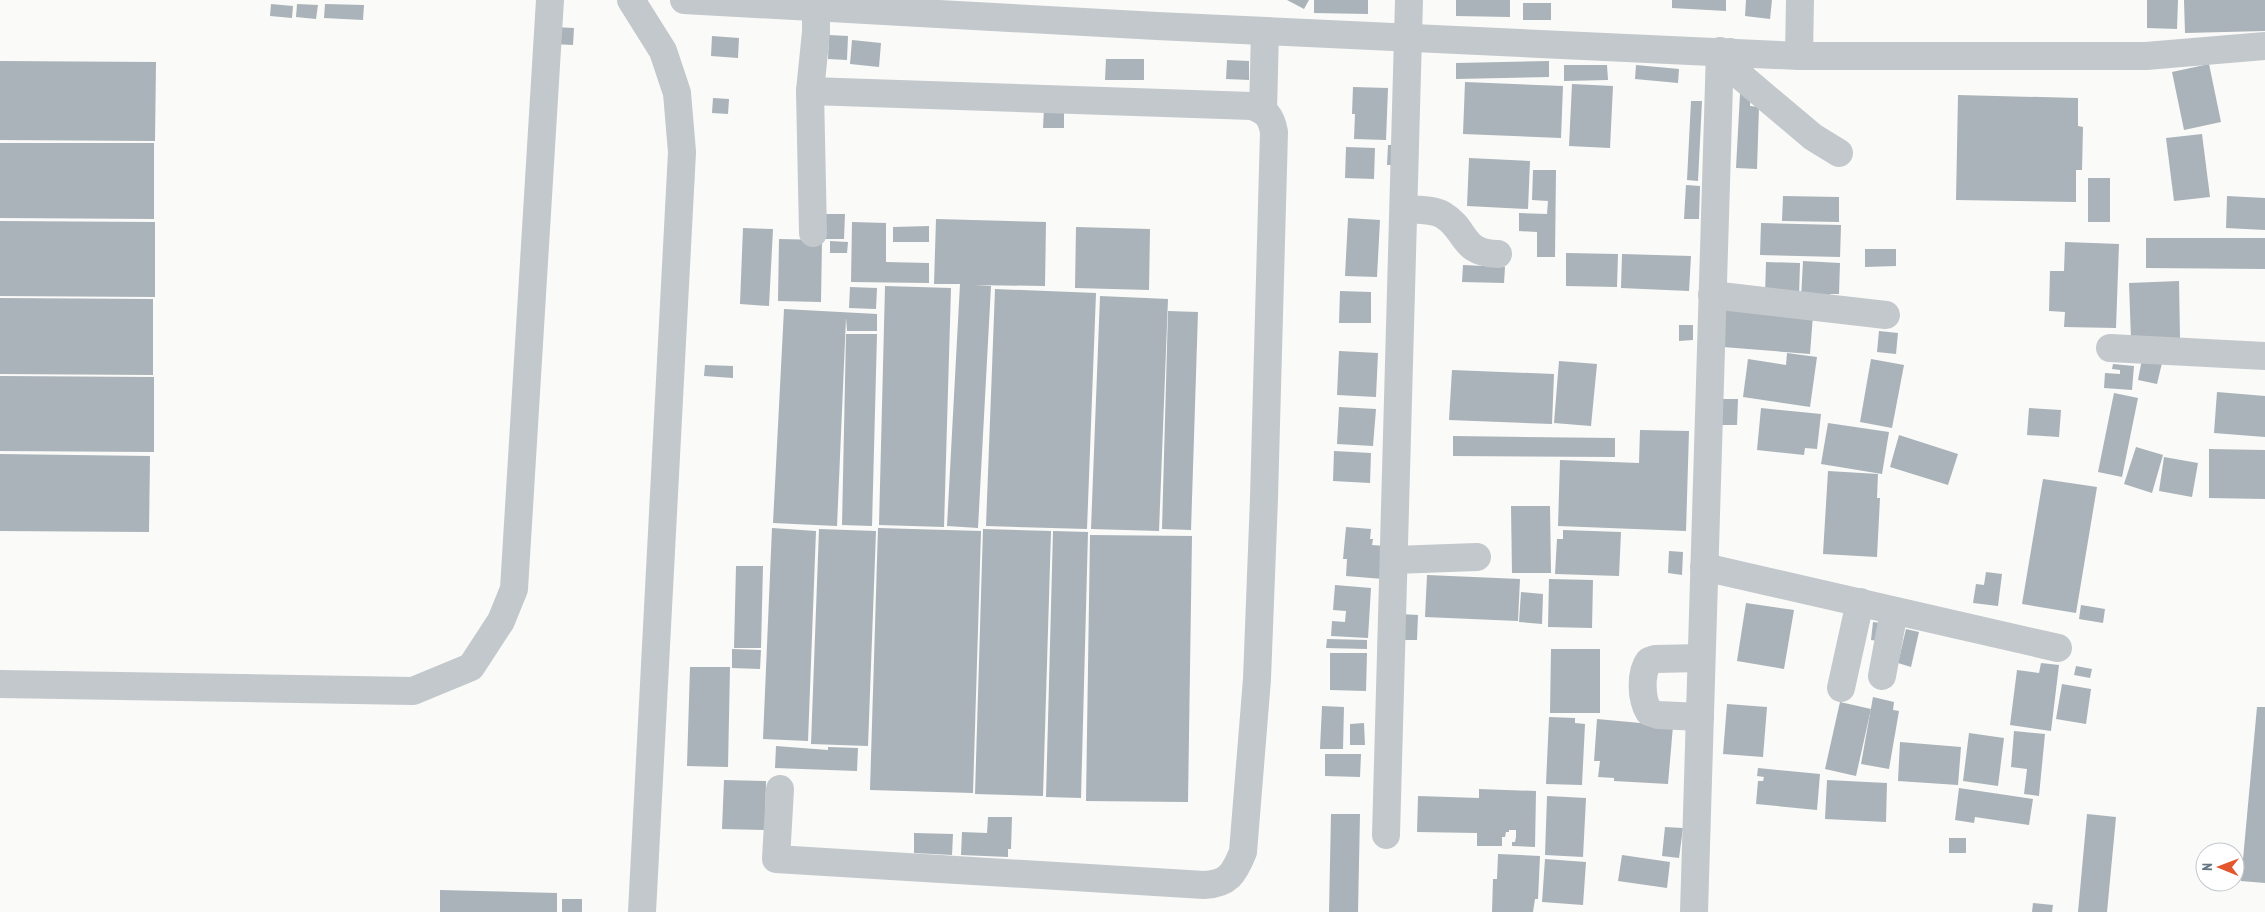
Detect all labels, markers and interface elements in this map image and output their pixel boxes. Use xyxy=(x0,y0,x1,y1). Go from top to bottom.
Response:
north arrow xyxy=(2195,842,2245,892)
text: N xyxy=(2198,863,2216,871)

